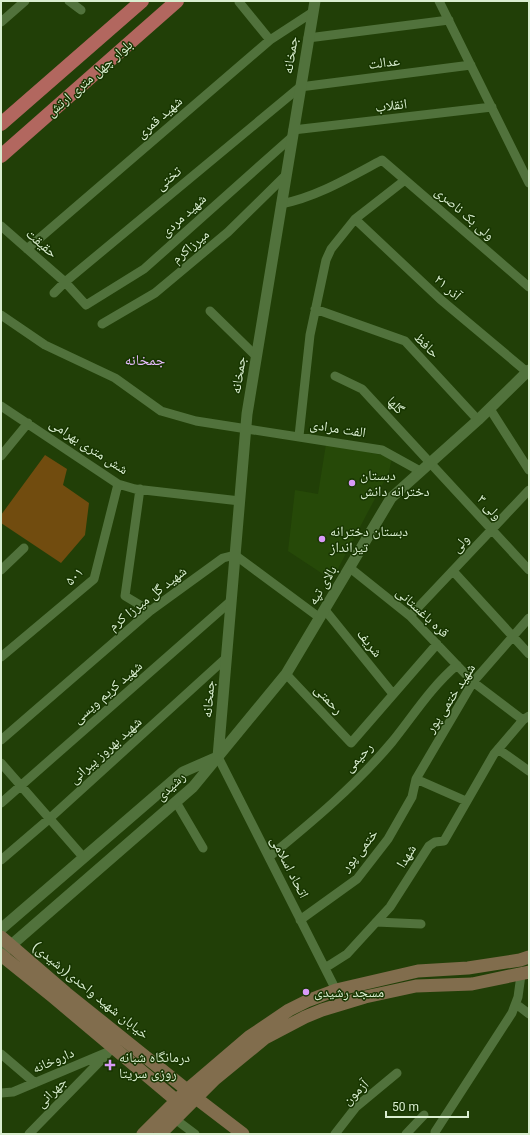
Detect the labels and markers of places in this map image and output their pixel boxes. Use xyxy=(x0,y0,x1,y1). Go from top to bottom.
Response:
place label: دبستان دخترانه دانش xyxy=(360,467,430,500)
marker: دبستان دخترانه دانش xyxy=(347,478,357,488)
place label: دبستان دخترانه تیرانداز xyxy=(329,523,408,556)
marker: دبستان دخترانه تیرانداز xyxy=(317,534,327,544)
place label: مسجد رشیدی xyxy=(314,984,384,1001)
marker: مسجد رشیدی xyxy=(301,987,311,997)
place label: درمانگاه شبانه روزی سریتا xyxy=(119,1049,190,1082)
marker: درمانگاه شبانه روزی سریتا xyxy=(104,1059,116,1071)

